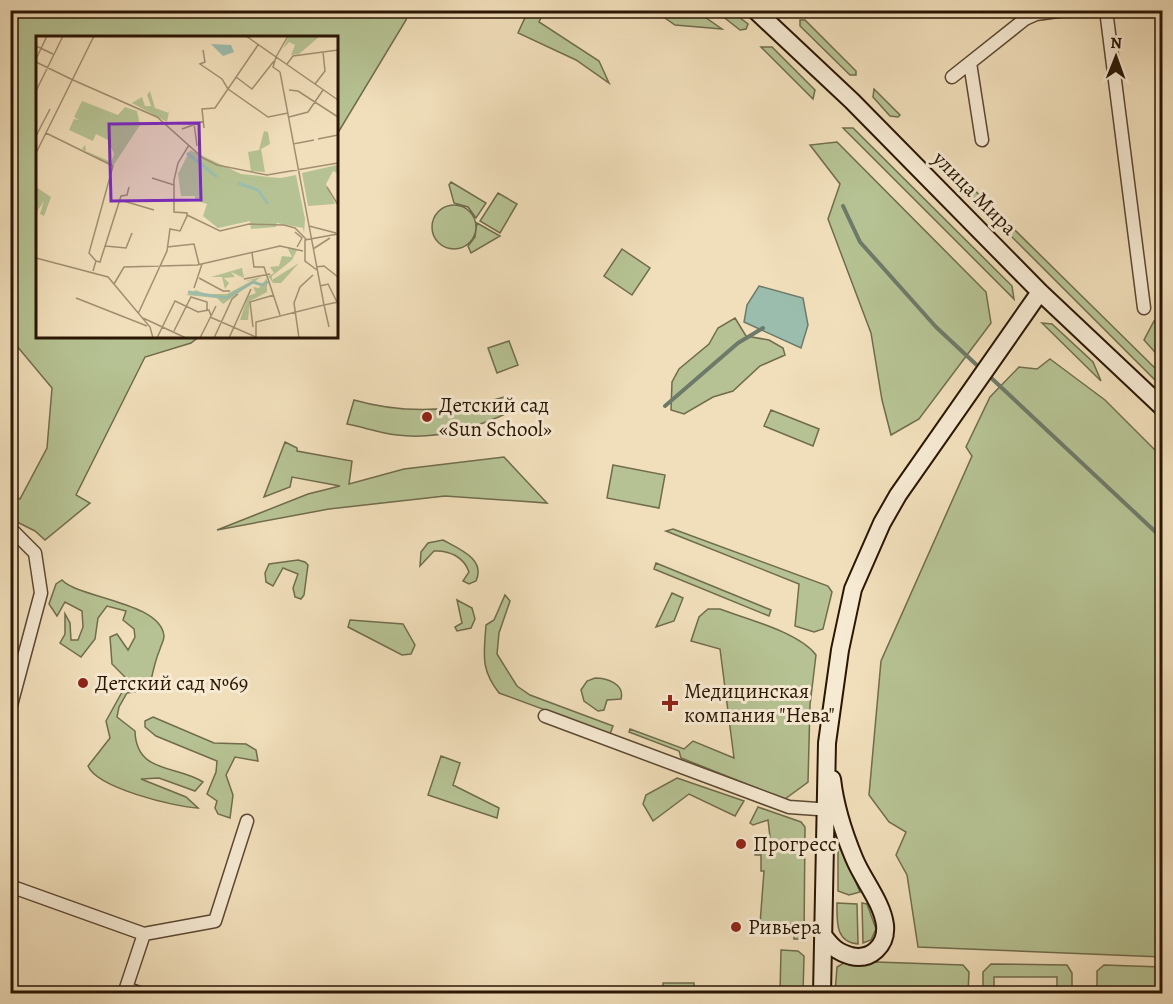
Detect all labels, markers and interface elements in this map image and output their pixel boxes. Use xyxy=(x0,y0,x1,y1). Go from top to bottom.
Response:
north arrow xyxy=(1086,27,1146,87)
text: N xyxy=(1110,32,1123,54)
inset map xyxy=(36,36,338,338)
street label: улица Мира xyxy=(926,144,1023,241)
place label: Детский сад «Sun School» xyxy=(439,391,552,443)
marker: Детский сад «Sun School» xyxy=(420,410,434,424)
place label: Детский сад №69 xyxy=(95,669,248,697)
marker: Детский сад №69 xyxy=(76,676,90,690)
place label: Медицинская компания "Нева" xyxy=(684,677,835,729)
marker: Медицинская компания "Нева" xyxy=(661,694,679,712)
place label: Прогресс xyxy=(753,830,837,858)
marker: Прогресс xyxy=(734,837,748,851)
place label: Ривьера xyxy=(748,913,821,941)
marker: Ривьера xyxy=(729,920,743,934)

